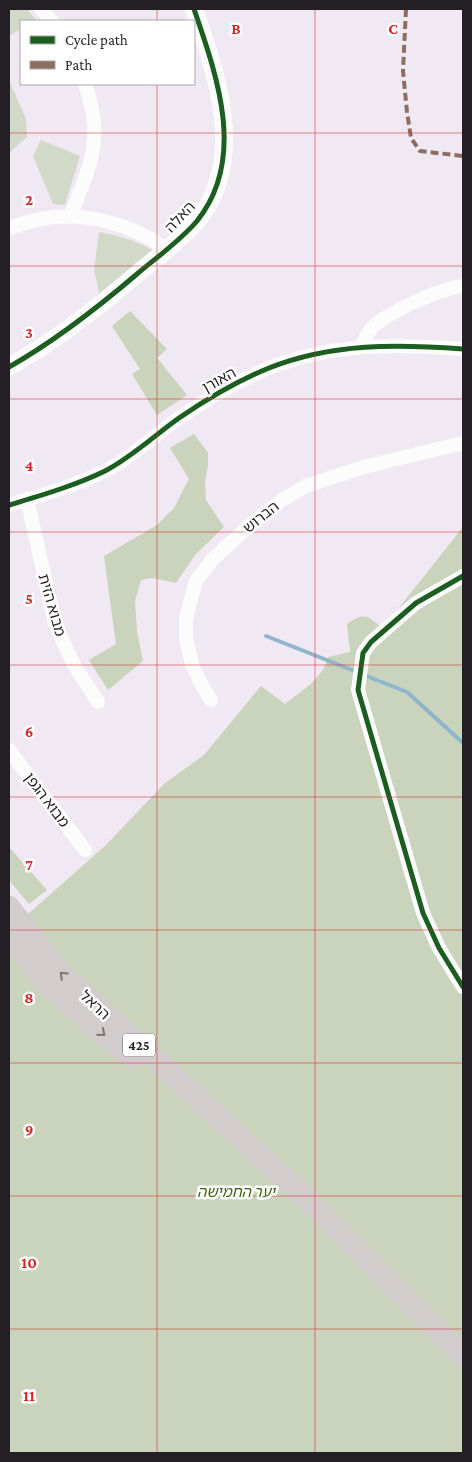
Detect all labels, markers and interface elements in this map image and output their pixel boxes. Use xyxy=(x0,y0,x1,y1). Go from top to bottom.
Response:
legend xyxy=(20,20,195,85)
text: B xyxy=(231,20,241,37)
text: C xyxy=(388,20,398,37)
text: Cycle path xyxy=(65,32,128,49)
text: Path xyxy=(65,57,92,73)
text: 2 xyxy=(25,191,33,208)
street label: האלה xyxy=(162,198,198,236)
text: 3 xyxy=(25,324,33,341)
street label: האורן xyxy=(199,364,239,396)
text: 4 xyxy=(25,457,34,474)
street label: הברוש xyxy=(240,498,282,536)
street label: מבוא הזית xyxy=(35,572,69,638)
text: 5 xyxy=(25,590,33,607)
text: 6 xyxy=(25,723,33,740)
street label: מבוא הגפן xyxy=(21,770,73,830)
text: 7 xyxy=(25,856,33,873)
one-way arrow xyxy=(60,972,69,981)
street label: הראל xyxy=(77,987,113,1023)
text: 8 xyxy=(24,989,34,1006)
one-way arrow xyxy=(97,1028,106,1037)
road number: 425 xyxy=(123,1034,155,1056)
text: 9 xyxy=(25,1121,33,1138)
park label: יער החמישה xyxy=(197,1184,277,1200)
text: 10 xyxy=(21,1254,37,1271)
text: 11 xyxy=(23,1387,35,1404)

